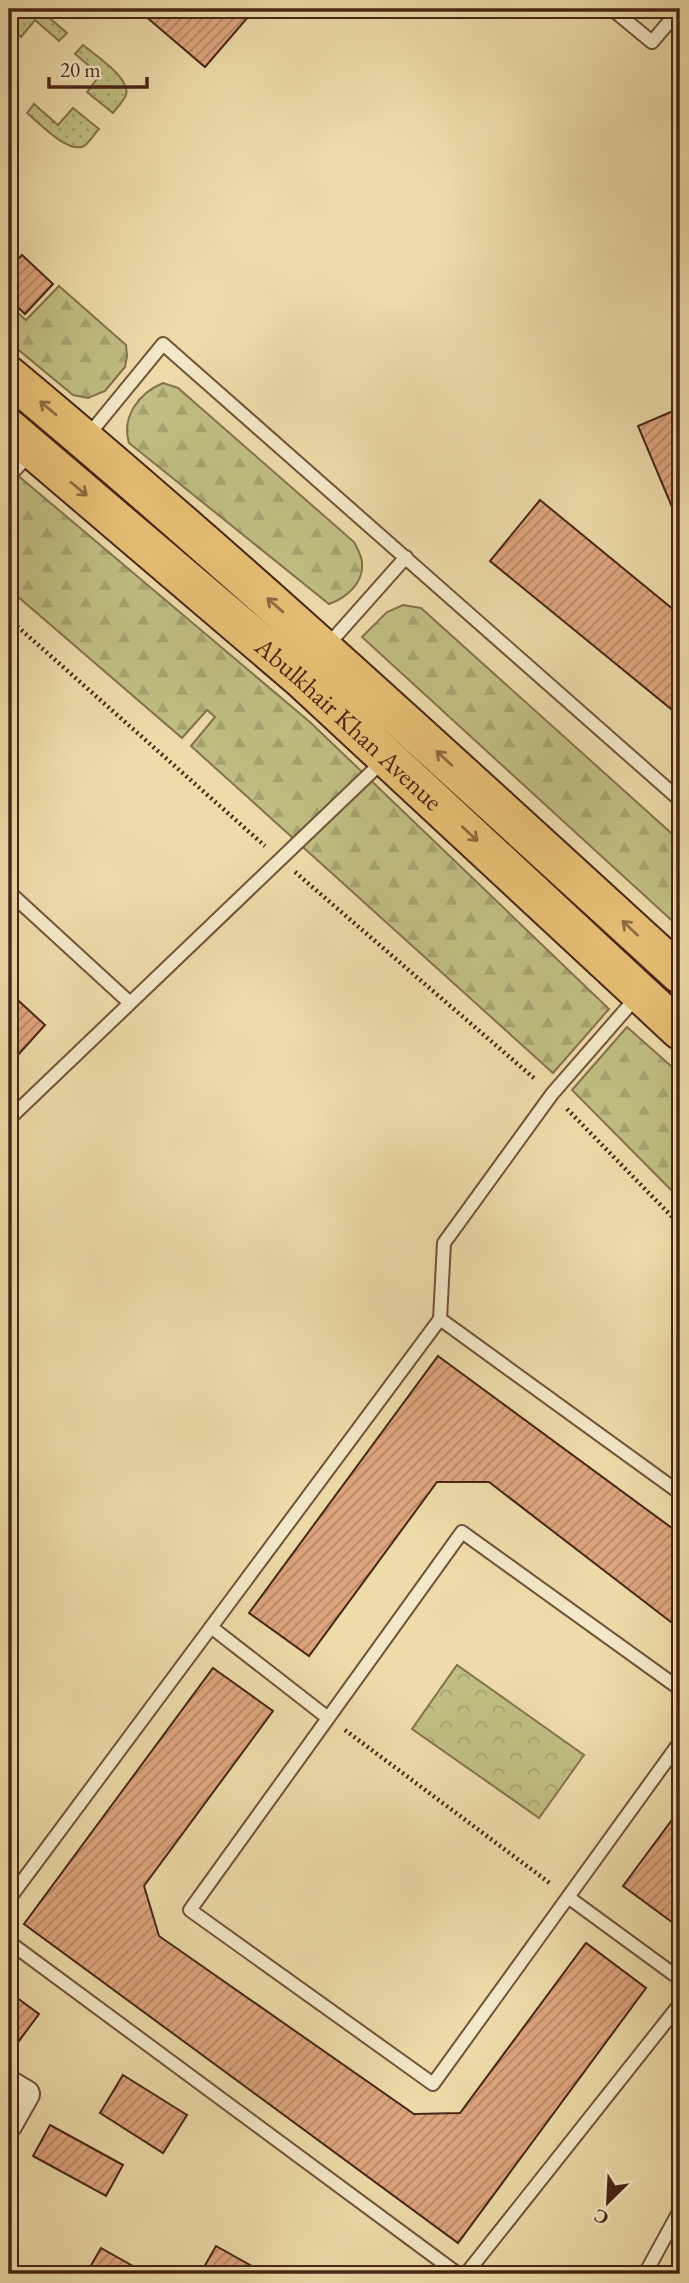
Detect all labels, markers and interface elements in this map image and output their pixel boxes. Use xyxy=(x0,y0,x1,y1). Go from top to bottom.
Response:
scale bar xyxy=(49,46,147,90)
text: 20 m xyxy=(60,56,101,83)
one-way arrow xyxy=(39,401,57,416)
one-way arrow xyxy=(70,481,88,497)
one-way arrow xyxy=(267,597,285,613)
street label: Abulkhair Khan Avenue xyxy=(247,629,450,818)
one-way arrow xyxy=(435,750,453,766)
one-way arrow xyxy=(461,826,478,843)
one-way arrow xyxy=(622,920,639,937)
north arrow xyxy=(574,2168,644,2238)
text: С xyxy=(590,2203,613,2231)

